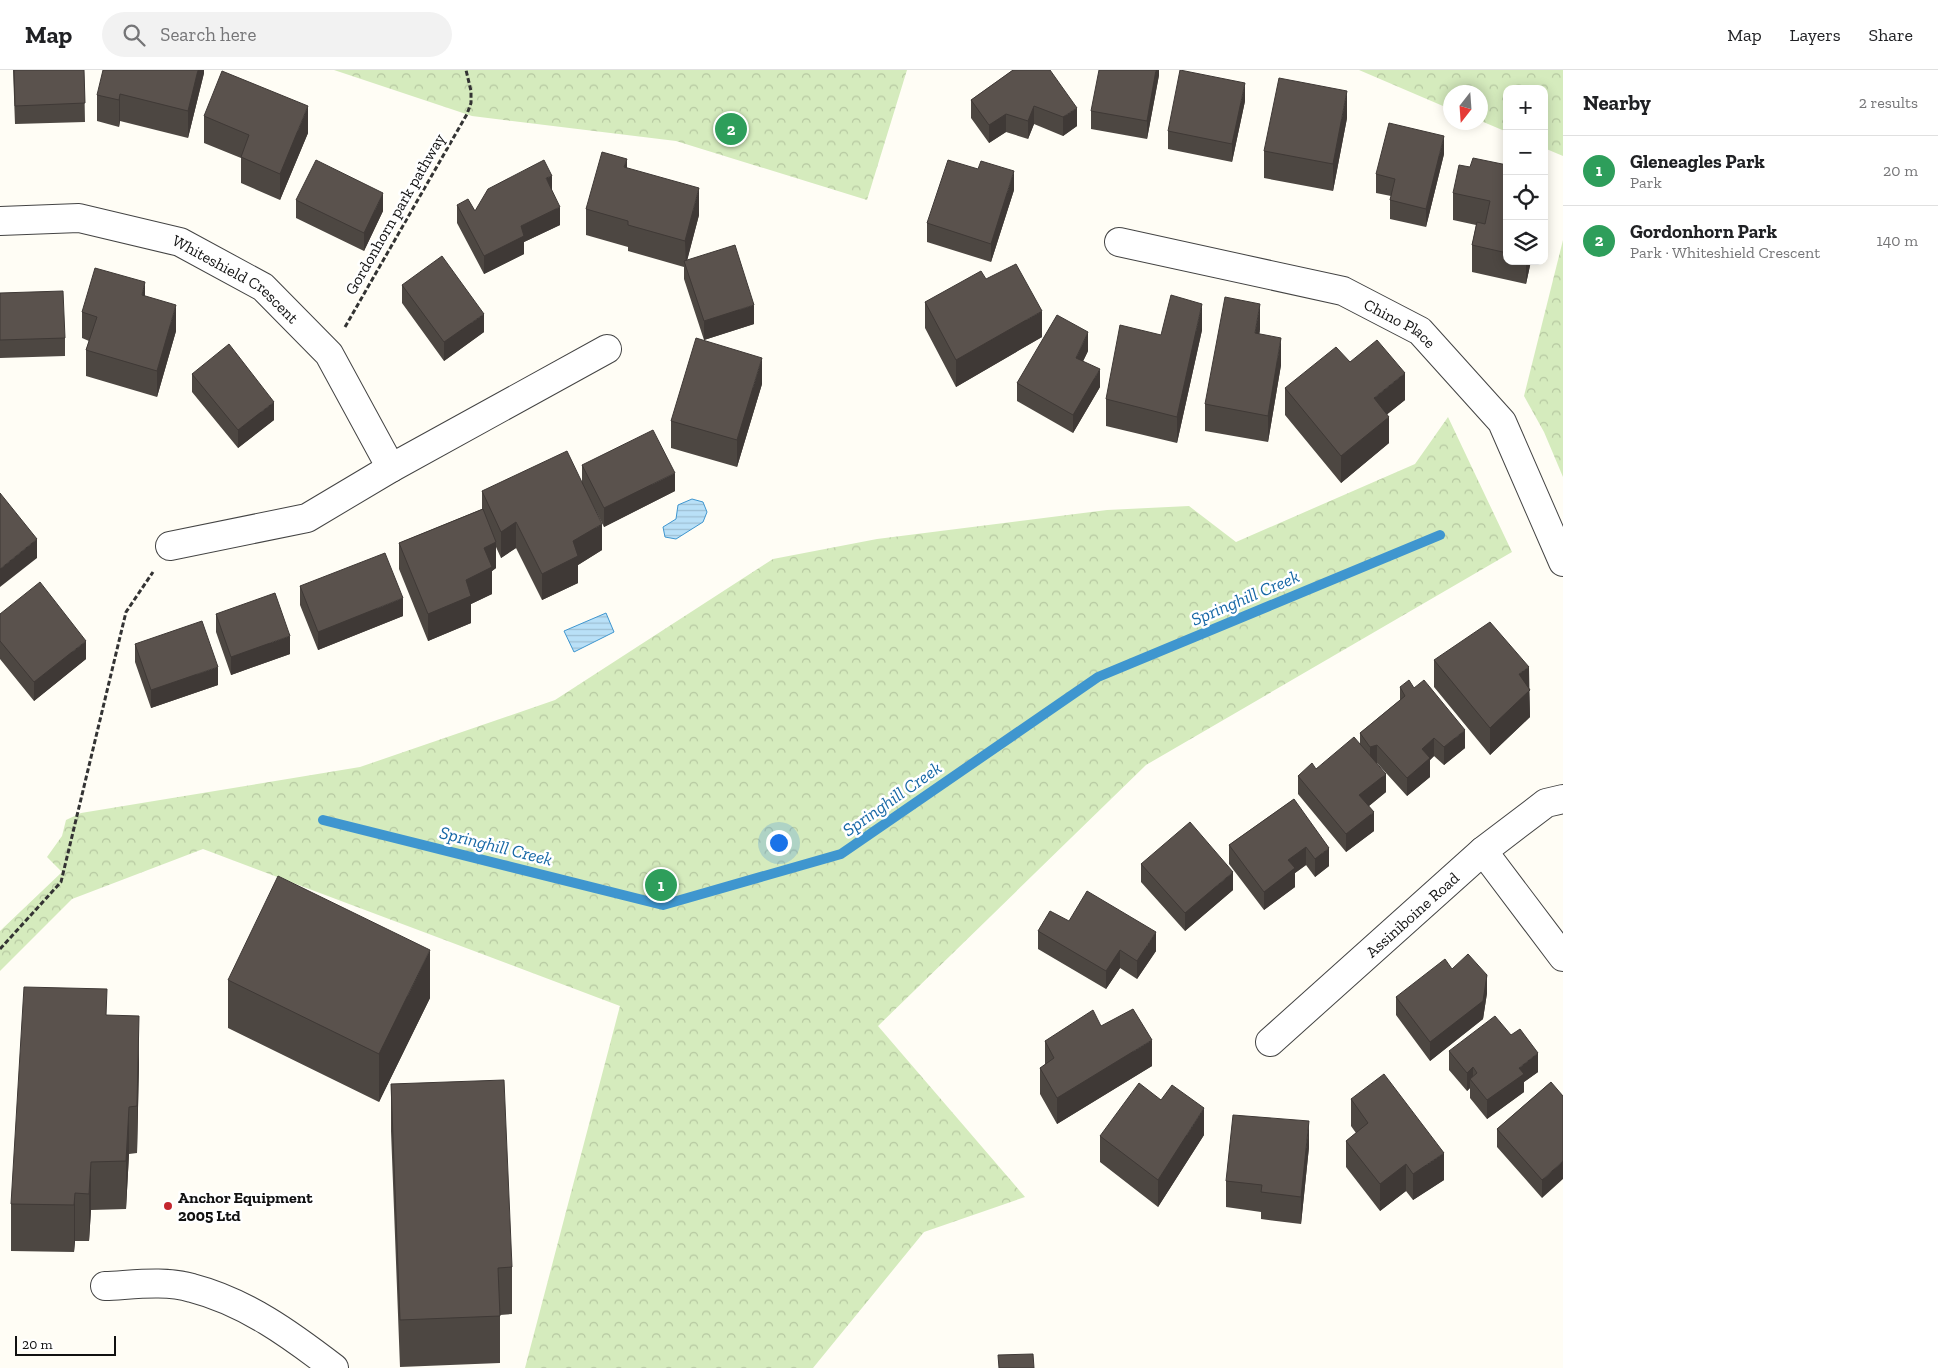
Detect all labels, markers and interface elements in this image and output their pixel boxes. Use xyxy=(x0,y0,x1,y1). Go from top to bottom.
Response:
search box xyxy=(102,12,452,57)
text: Map xyxy=(25,20,72,49)
icon: search xyxy=(120,21,148,49)
text: Search here xyxy=(160,23,257,46)
text: Map xyxy=(1727,24,1762,46)
text: Layers xyxy=(1790,24,1841,46)
text: Share xyxy=(1869,24,1913,46)
north arrow xyxy=(1443,85,1488,130)
map controls xyxy=(1503,85,1548,265)
button: + xyxy=(1503,85,1548,130)
text: Nearby xyxy=(1583,90,1651,115)
text: 2 results xyxy=(1859,93,1918,112)
pin: 2 xyxy=(715,110,747,148)
street label: Gordonhorn park pathway xyxy=(341,129,449,298)
button: − xyxy=(1503,130,1548,175)
text: Gleneagles Park xyxy=(1630,150,1765,173)
text: 1 xyxy=(1596,161,1602,180)
text: 20 m xyxy=(1883,161,1918,180)
text: Park xyxy=(1630,173,1662,192)
button: locate xyxy=(1503,175,1548,220)
button: layers xyxy=(1503,220,1548,265)
text: Gordonhorn Park xyxy=(1630,220,1777,243)
street label: Whiteshield Crescent xyxy=(169,230,303,327)
text: 2 xyxy=(1595,231,1603,250)
text: 140 m xyxy=(1877,231,1918,250)
text: Park · Whiteshield Crescent xyxy=(1630,243,1820,262)
street label: Chino Place xyxy=(1361,294,1440,352)
water label: Springhill Creek xyxy=(1187,565,1303,631)
water label: Springhill Creek xyxy=(838,757,946,841)
water label: Springhill Creek xyxy=(437,821,555,871)
your location xyxy=(766,830,792,856)
pin: 1 xyxy=(645,866,677,904)
street label: Assiniboine Road xyxy=(1362,868,1463,961)
place label: Anchor Equipment 2005 Ltd xyxy=(178,1188,313,1225)
marker: Anchor Equipment 2005 Ltd xyxy=(162,1200,174,1212)
scale bar xyxy=(15,1333,116,1356)
text: 20 m xyxy=(22,1336,53,1353)

